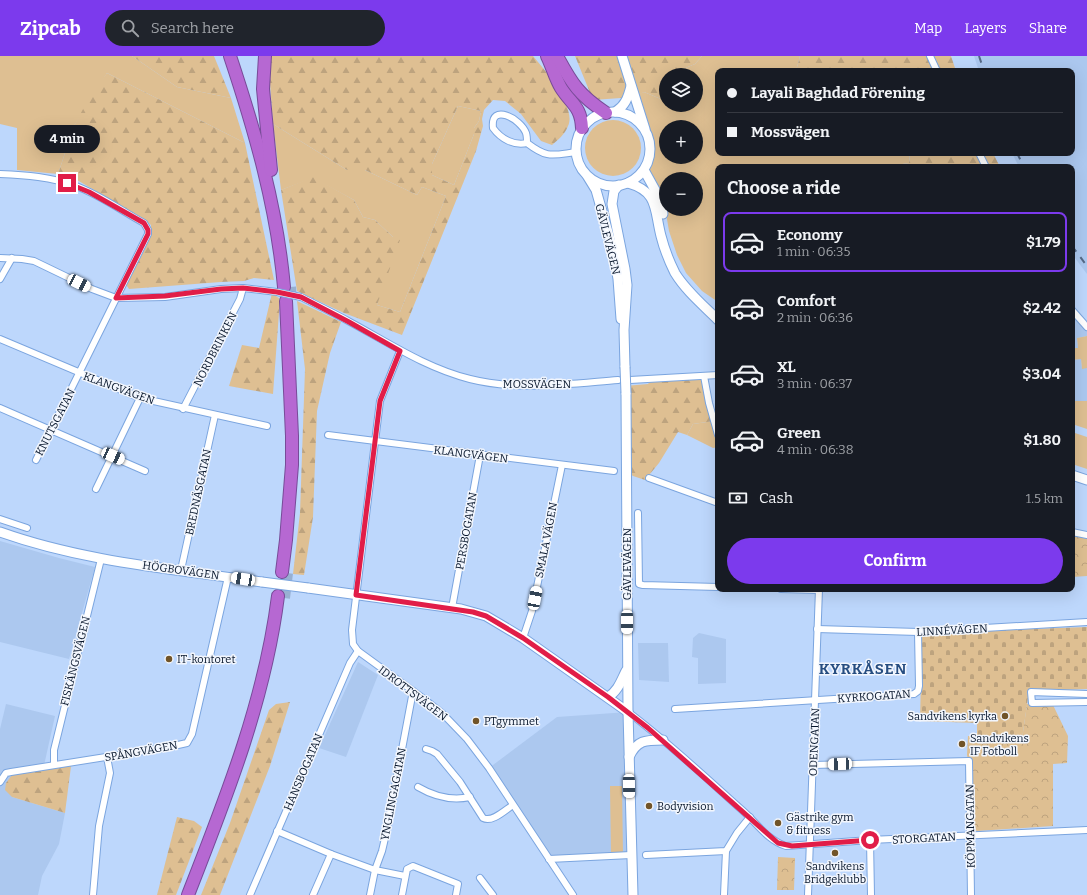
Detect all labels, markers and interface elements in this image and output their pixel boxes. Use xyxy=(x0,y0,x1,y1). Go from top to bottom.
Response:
search box xyxy=(105,10,385,46)
text: Zipcab xyxy=(20,17,81,40)
icon: search xyxy=(119,17,141,39)
text: Search here xyxy=(151,19,234,37)
text: Map xyxy=(914,20,942,37)
text: Layers xyxy=(964,20,1007,37)
text: Share xyxy=(1029,20,1067,37)
map controls xyxy=(659,68,703,216)
button: layers xyxy=(659,68,703,112)
text: Layali Baghdad Förening xyxy=(751,84,925,102)
button: + xyxy=(659,120,703,164)
text: Mossvägen xyxy=(751,123,830,141)
callout: 4 min xyxy=(34,125,100,153)
text: 4 min xyxy=(49,131,85,146)
button: − xyxy=(659,172,703,216)
route end xyxy=(58,174,76,192)
text: Choose a ride xyxy=(727,177,840,199)
street label: GÄVLEVÄGEN xyxy=(592,202,623,276)
icon: car xyxy=(729,224,765,260)
text: Economy xyxy=(777,226,843,244)
text: $1.79 xyxy=(1026,233,1061,251)
text: 1 min · 06:35 xyxy=(777,244,850,259)
car xyxy=(66,272,92,294)
icon: car xyxy=(729,290,765,326)
text: Comfort xyxy=(777,292,836,310)
text: $2.42 xyxy=(1023,299,1061,317)
street label: NORDBRINKEN xyxy=(191,310,240,389)
text: 2 min · 06:36 xyxy=(777,310,853,325)
icon: car xyxy=(729,356,765,392)
text: XL xyxy=(777,358,796,376)
text: $3.04 xyxy=(1022,365,1061,383)
street label: KLANGVÄGEN xyxy=(81,370,157,408)
text: 3 min · 06:37 xyxy=(777,376,852,391)
street label: MOSSVÄGEN xyxy=(503,378,571,391)
street label: KNUTSGATAN xyxy=(33,386,78,458)
icon: car xyxy=(729,422,765,458)
text: Green xyxy=(777,424,821,442)
text: $1.80 xyxy=(1023,431,1061,449)
text: 4 min · 06:38 xyxy=(777,442,854,457)
street label: KLANGVÄGEN xyxy=(433,443,509,466)
car xyxy=(100,446,126,466)
street label: BREDNÄSGATAN xyxy=(183,448,214,536)
icon: cash xyxy=(727,487,749,509)
text: Cash xyxy=(759,489,793,507)
street label: PERSBOGATAN xyxy=(453,491,480,571)
text: 1.5 km xyxy=(1026,491,1063,506)
street label: SMALA VÄGEN xyxy=(533,501,560,579)
street label: GÄVLEVÄGEN xyxy=(621,527,634,600)
button: Confirm xyxy=(727,538,1063,584)
street label: HÖGBOVÄGEN xyxy=(142,559,220,582)
car xyxy=(230,571,256,587)
car xyxy=(527,585,543,611)
car xyxy=(621,610,633,634)
street label: FISKÄNGSVÄGEN xyxy=(58,615,93,707)
street label: LINNÉVÄGEN xyxy=(916,621,988,639)
place label: IT-kontoret xyxy=(177,653,235,666)
marker: IT-kontoret xyxy=(164,654,174,664)
district label: KYRKÅSEN xyxy=(819,660,907,678)
street label: IDROTTSVÄGEN xyxy=(376,663,450,724)
street label: KYRKOGATAN xyxy=(837,687,911,706)
street label: ODENGATAN xyxy=(807,707,822,776)
place label: Sandvikens kyrka xyxy=(908,710,997,723)
marker: Sandvikens kyrka xyxy=(1000,711,1010,721)
place label: PTgymmet xyxy=(484,715,539,728)
marker: PTgymmet xyxy=(471,716,481,726)
street label: HANSBOGATAN xyxy=(281,731,326,813)
place label: Sandvikens IF Fotboll xyxy=(970,732,1029,758)
street label: SPÅNGVÄGEN xyxy=(103,738,179,764)
marker: Sandvikens IF Fotboll xyxy=(957,739,967,749)
street label: YNGLINGAGATAN xyxy=(378,746,409,842)
car xyxy=(828,758,852,770)
car xyxy=(623,774,635,798)
street label: KÖPMANGATAN xyxy=(963,784,978,868)
place label: Bodyvision xyxy=(657,800,714,813)
marker: Bodyvision xyxy=(644,801,654,811)
place label: Gästrike gym & fitness xyxy=(786,811,854,837)
marker: Gästrike gym & fitness xyxy=(773,818,783,828)
street label: STORGATAN xyxy=(892,830,957,847)
route start xyxy=(861,831,879,849)
marker: Sandvikens Bridgeklubb xyxy=(830,848,840,858)
place label: Sandvikens Bridgeklubb xyxy=(804,860,866,886)

